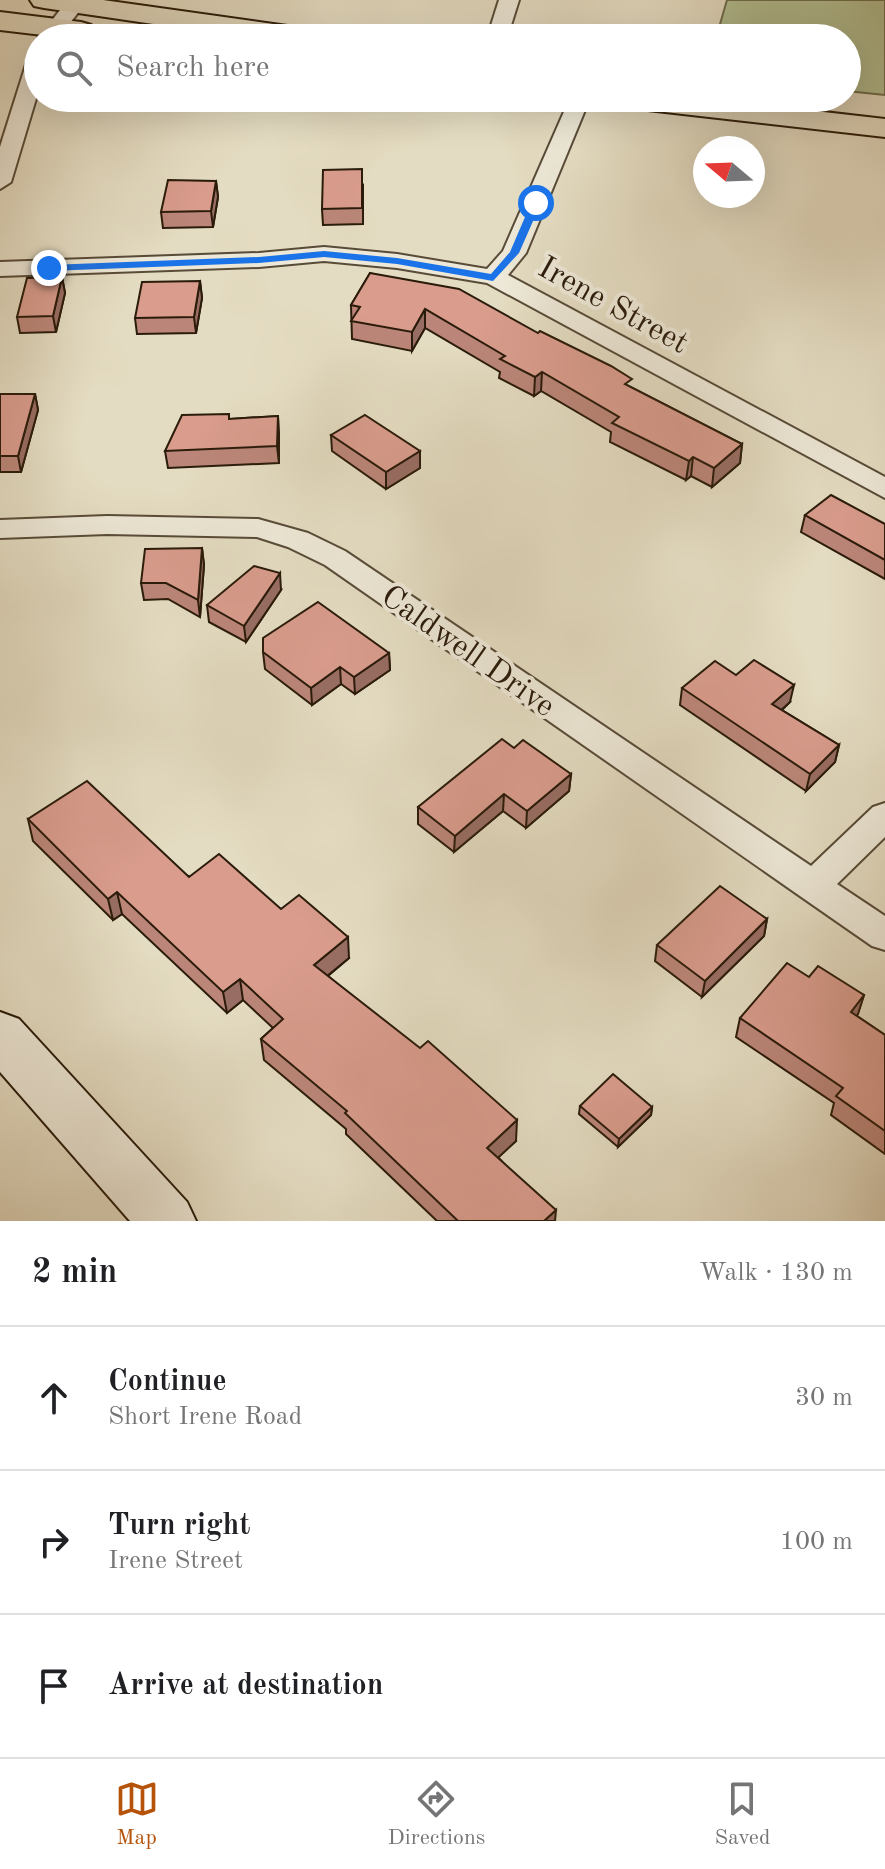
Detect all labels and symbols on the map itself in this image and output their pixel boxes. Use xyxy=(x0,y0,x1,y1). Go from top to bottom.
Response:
north arrow xyxy=(693,136,765,208)
route start xyxy=(518,185,554,221)
route end xyxy=(31,250,67,286)
street label: Irene Street xyxy=(532,252,693,361)
street label: Caldwell Drive xyxy=(375,581,560,724)

